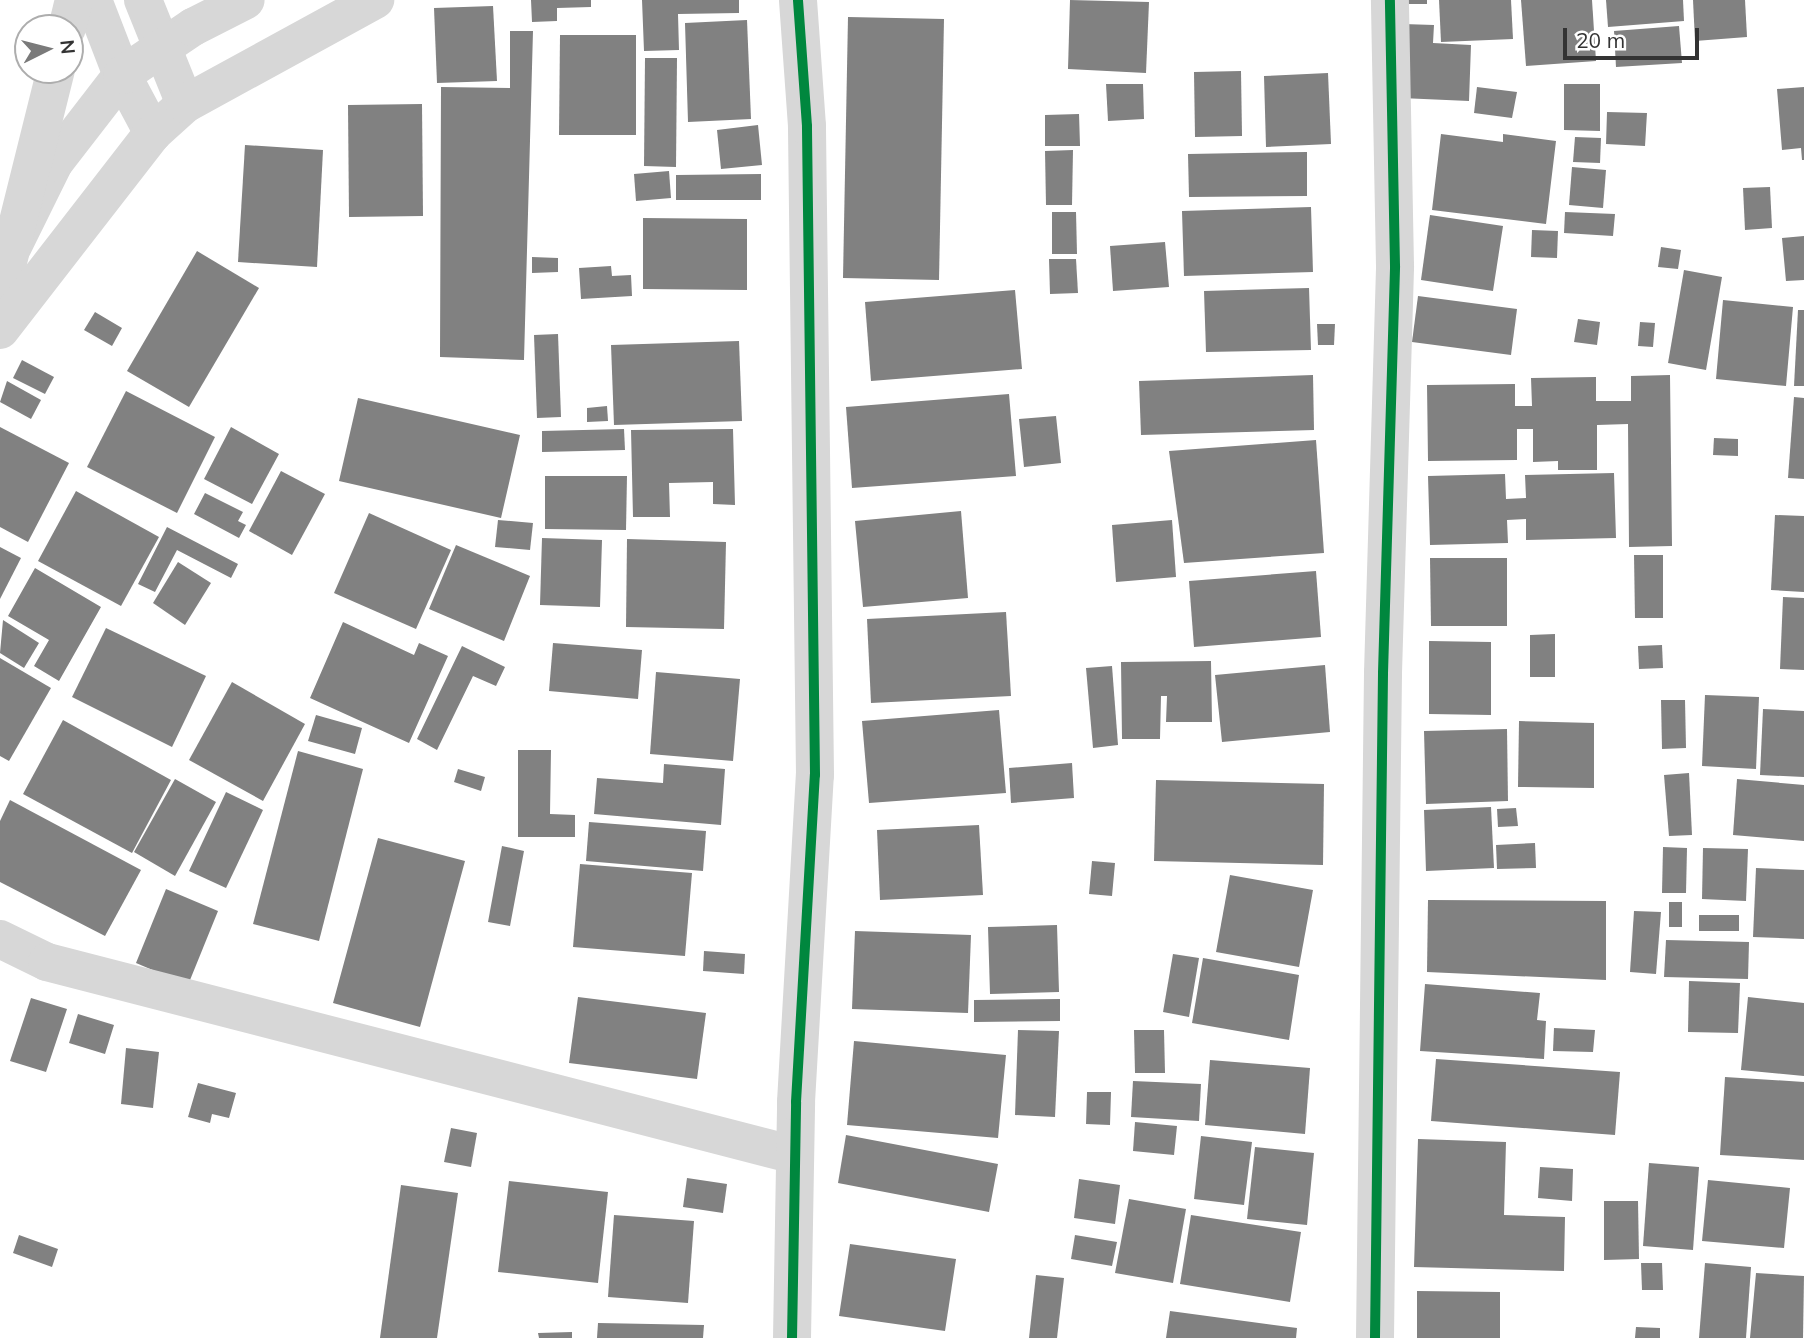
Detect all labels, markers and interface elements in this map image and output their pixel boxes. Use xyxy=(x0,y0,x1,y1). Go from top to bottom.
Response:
north arrow xyxy=(14,14,84,84)
scale bar xyxy=(1566,14,1702,58)
text: 20 m xyxy=(1576,27,1625,53)
text: N xyxy=(55,39,81,55)

